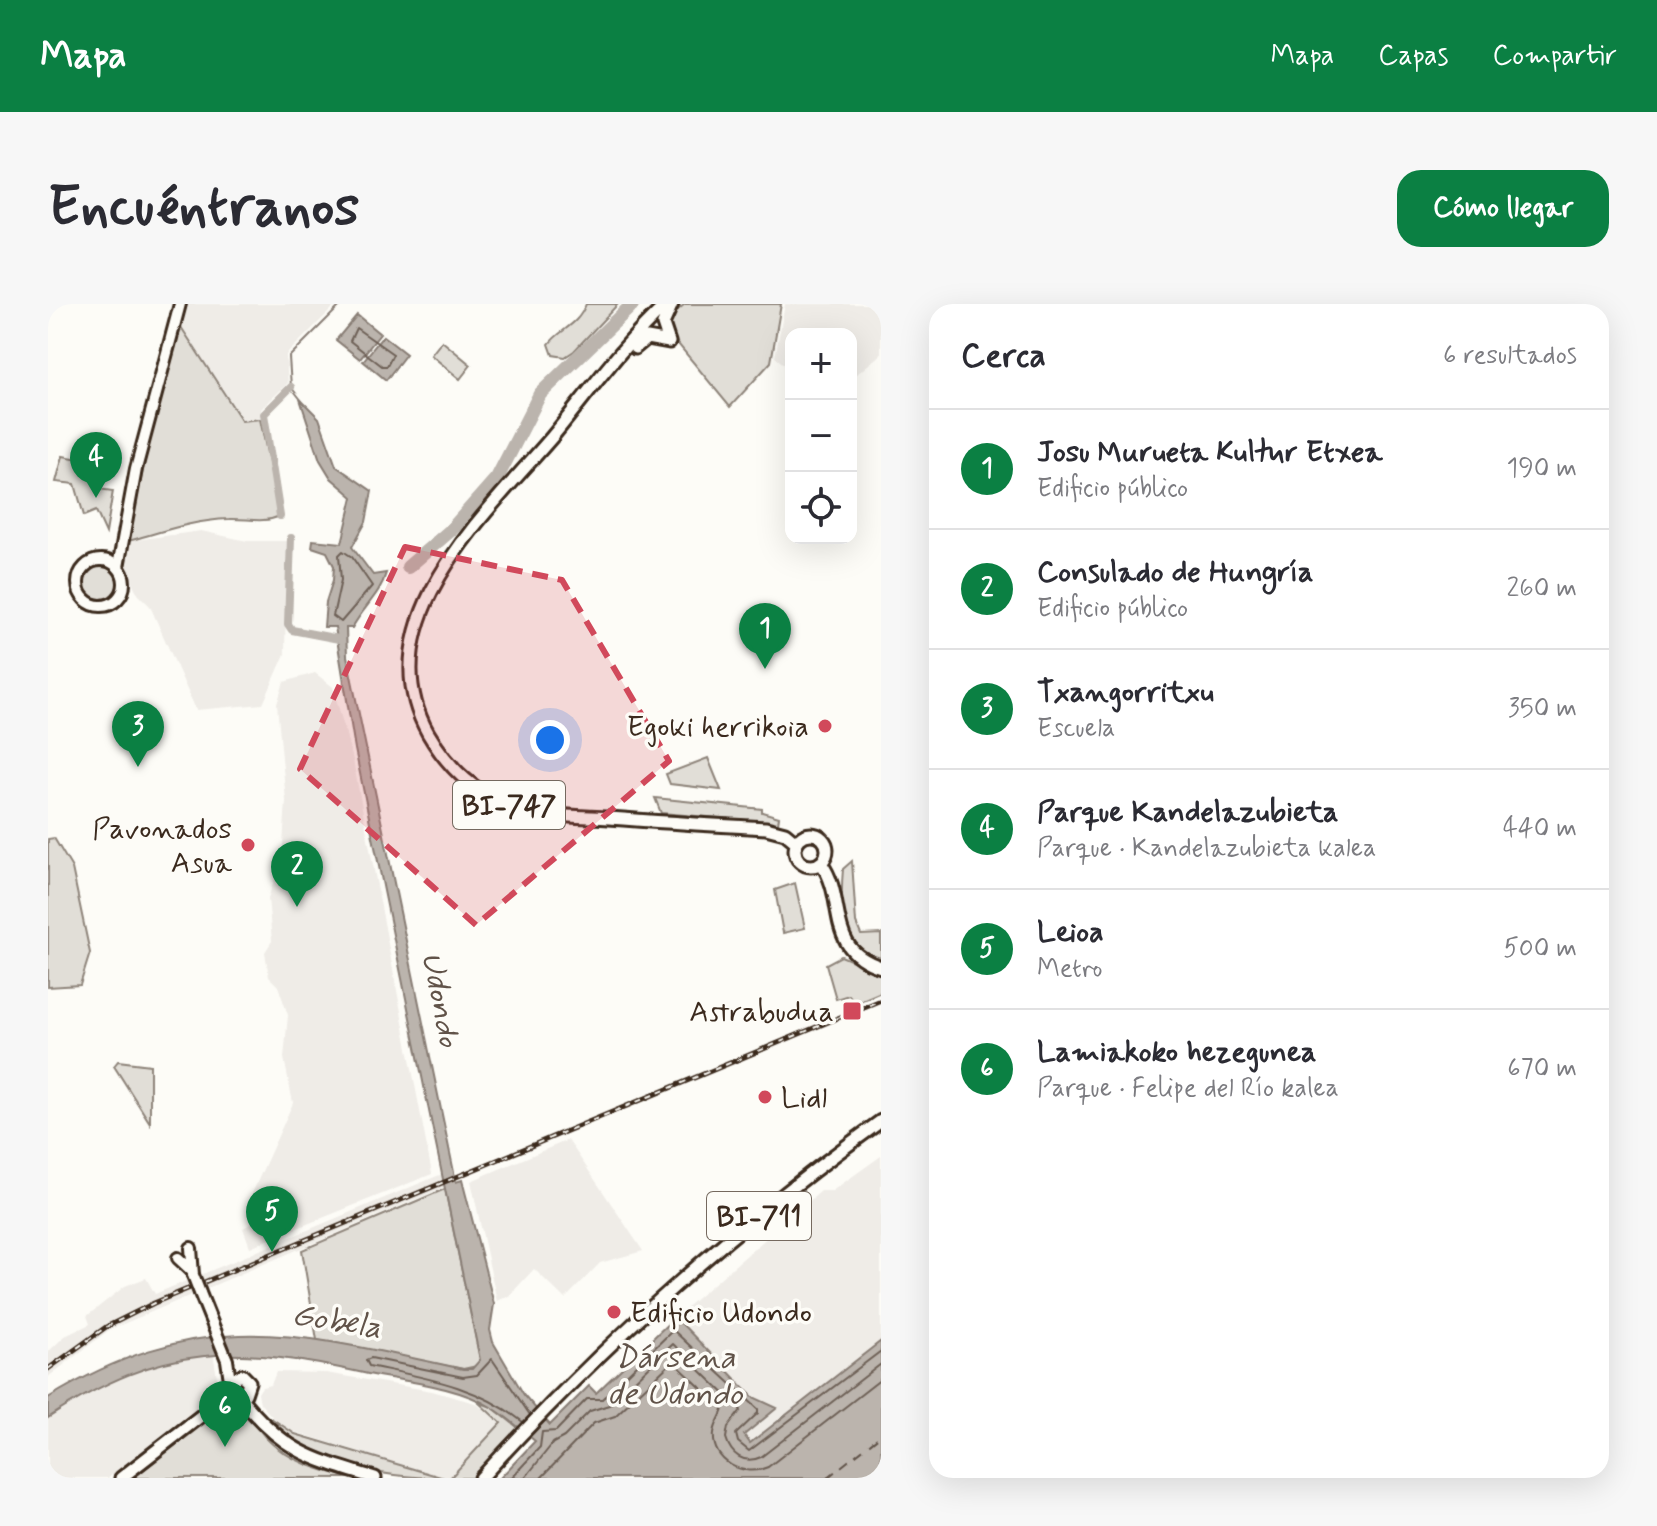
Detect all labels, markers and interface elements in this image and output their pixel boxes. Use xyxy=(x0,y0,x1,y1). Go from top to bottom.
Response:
text: Mapa xyxy=(40,32,127,81)
text: Mapa xyxy=(1270,38,1334,75)
text: Capas xyxy=(1378,38,1448,75)
text: Compartir xyxy=(1492,38,1617,75)
button: Cómo llegar xyxy=(1397,170,1609,247)
text: Encuéntranos xyxy=(48,172,359,245)
map controls xyxy=(785,328,857,544)
button: + xyxy=(785,328,857,400)
text: Cerca xyxy=(961,334,1046,379)
text: 6 resultados xyxy=(1443,339,1577,373)
button: − xyxy=(785,400,857,472)
pin: 4 xyxy=(70,432,122,498)
text: Josu Murueta Kultur Etxea xyxy=(1037,433,1382,472)
text: 1 xyxy=(981,452,993,486)
text: 190 m xyxy=(1507,452,1577,486)
button: locate xyxy=(785,472,857,544)
text: Edificio público xyxy=(1037,472,1188,506)
text: Consulado de Hungría xyxy=(1037,553,1313,592)
text: 2 xyxy=(981,572,993,606)
text: 260 m xyxy=(1507,572,1577,606)
text: Edificio público xyxy=(1037,592,1188,626)
pin: 1 xyxy=(739,603,791,669)
text: Txangorritxu xyxy=(1037,673,1214,712)
text: 3 xyxy=(981,692,993,726)
text: 350 m xyxy=(1508,692,1577,726)
pin: 3 xyxy=(112,701,164,767)
place label: Egoki herrikoia xyxy=(627,708,809,747)
text: Escuela xyxy=(1037,712,1115,746)
marker: Egoki herrikoia xyxy=(816,717,834,735)
your location xyxy=(530,720,570,760)
road number: BI-747 xyxy=(453,781,565,829)
text: Parque Kandelazubieta xyxy=(1037,793,1338,832)
place label: Pavonados Asua xyxy=(92,810,233,883)
text: 4 xyxy=(979,812,995,846)
text: 440 m xyxy=(1503,812,1577,846)
text: Parque · Kandelazubieta kalea xyxy=(1037,832,1376,866)
marker: Pavonados Asua xyxy=(239,836,257,854)
pin: 2 xyxy=(271,841,323,907)
text: Leioa xyxy=(1037,913,1104,952)
text: 5 xyxy=(979,932,995,966)
text: 500 m xyxy=(1503,932,1577,966)
water label: Udondo xyxy=(410,948,470,1052)
text: Metro xyxy=(1037,952,1103,986)
place label: Astrabudua xyxy=(689,993,834,1032)
marker: Astrabudua xyxy=(841,1000,863,1022)
text: Lamiakoko hezegunea xyxy=(1037,1033,1316,1072)
text: 6 xyxy=(980,1052,994,1086)
text: 670 m xyxy=(1507,1052,1577,1086)
text: Parque · Felipe del Río kalea xyxy=(1037,1072,1339,1106)
place label: Lidl xyxy=(781,1079,827,1118)
marker: Lidl xyxy=(756,1088,774,1106)
pin: 5 xyxy=(246,1186,298,1252)
road number: BI-711 xyxy=(707,1192,811,1240)
water label: Gobela xyxy=(289,1294,384,1350)
place label: Edificio Udondo xyxy=(630,1294,812,1333)
marker: Edificio Udondo xyxy=(605,1303,623,1321)
water label: Dársena de Udondo xyxy=(608,1337,744,1416)
pin: 6 xyxy=(199,1381,251,1447)

